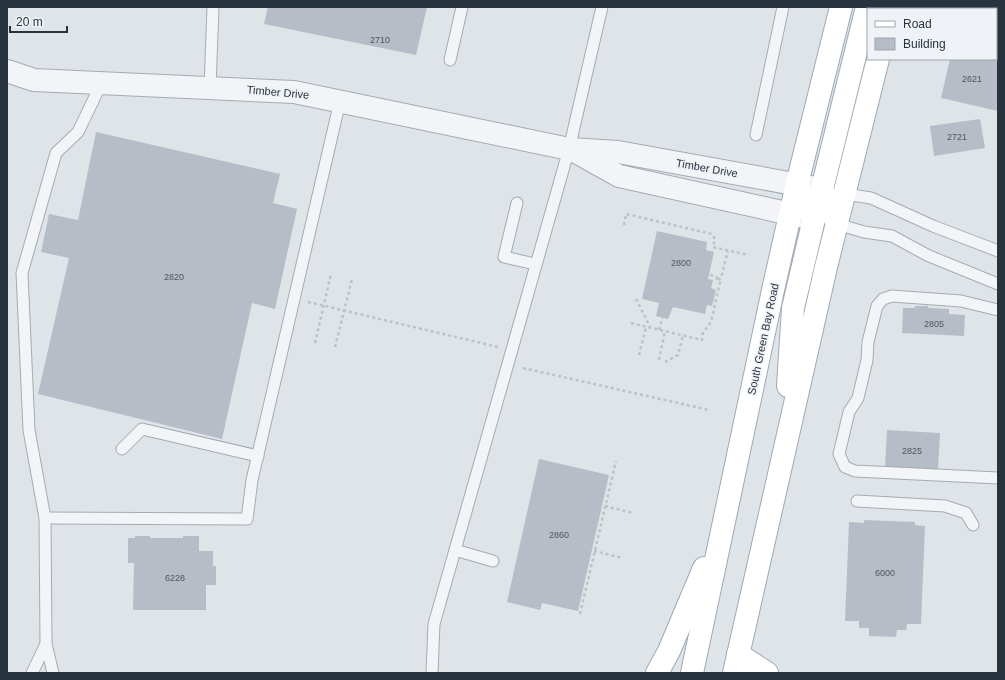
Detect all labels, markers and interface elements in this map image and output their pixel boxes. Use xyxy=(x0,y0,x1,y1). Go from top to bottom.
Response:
scale bar xyxy=(10,8,67,34)
legend xyxy=(867,8,997,60)
text: 20 m xyxy=(16,15,43,29)
text: Road xyxy=(903,17,932,31)
house number: 2710 xyxy=(370,35,390,45)
text: Building xyxy=(903,37,946,51)
house number: 2621 xyxy=(962,74,982,84)
street label: Timber Drive xyxy=(246,83,310,101)
house number: 2721 xyxy=(947,132,967,142)
street label: Timber Drive xyxy=(675,157,739,179)
house number: 2800 xyxy=(671,258,691,268)
house number: 2820 xyxy=(164,272,184,282)
street label: South Green Bay Road xyxy=(745,282,781,396)
house number: 2805 xyxy=(924,319,944,329)
house number: 2825 xyxy=(902,446,922,456)
house number: 2860 xyxy=(549,530,569,540)
house number: 6000 xyxy=(875,568,895,578)
house number: 6228 xyxy=(165,573,185,583)

